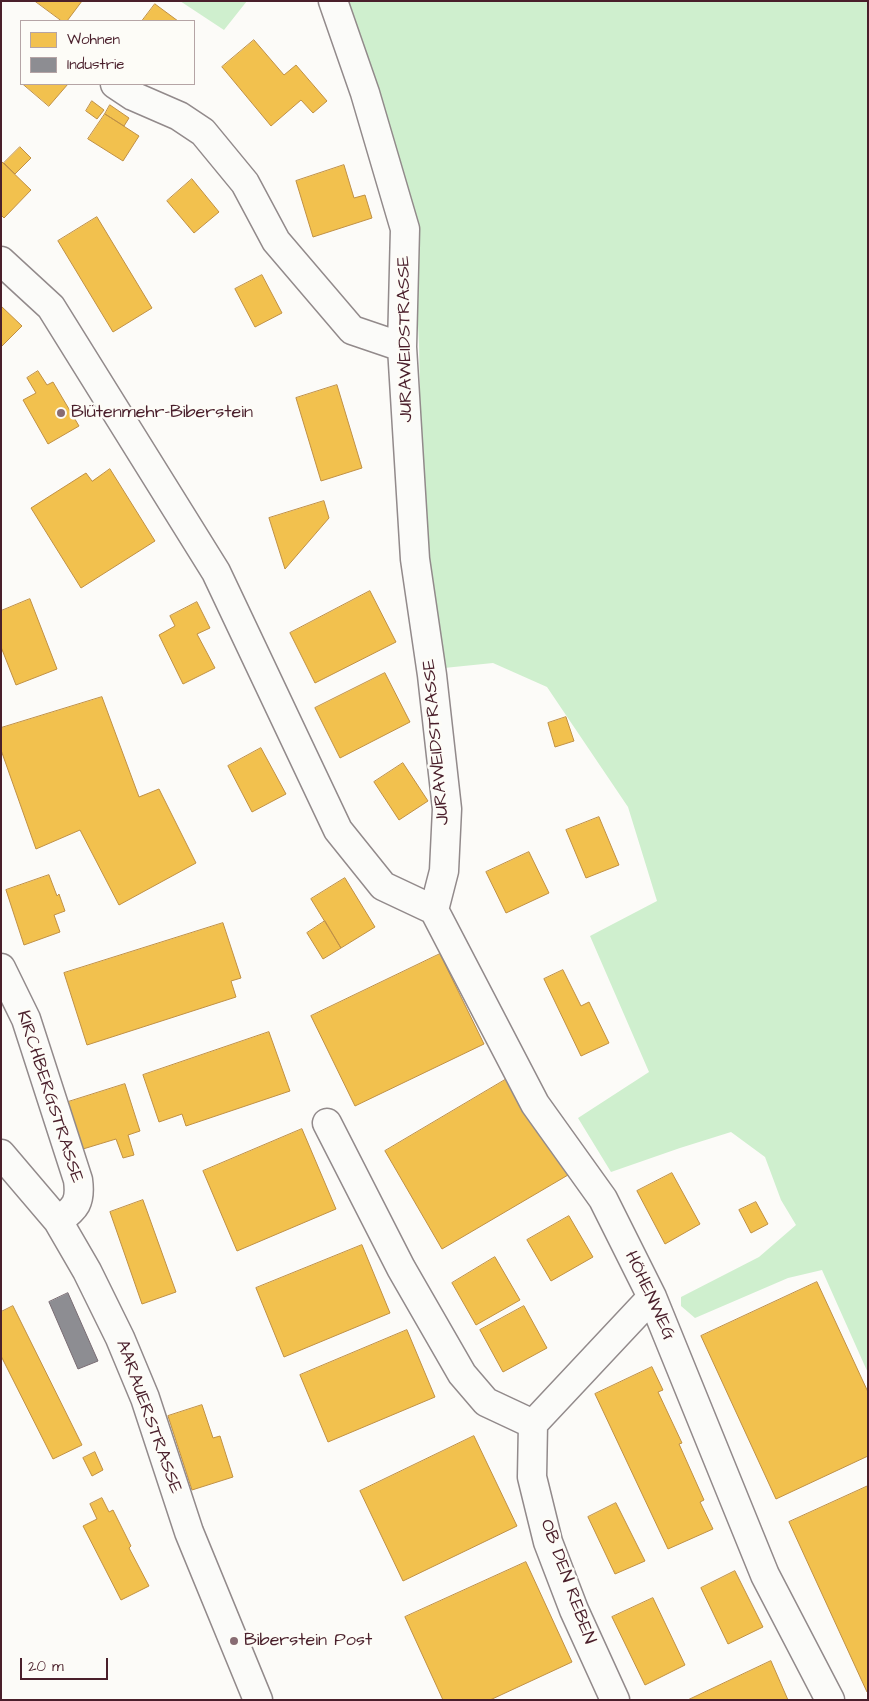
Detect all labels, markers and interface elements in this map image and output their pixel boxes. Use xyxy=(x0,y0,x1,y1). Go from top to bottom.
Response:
legend xyxy=(20,20,195,85)
text: Wohnen xyxy=(67,29,120,50)
text: Industrie xyxy=(67,54,124,75)
street label: JURAWEIDSTRASSE xyxy=(394,255,418,423)
place label: Blütenmehr-Biberstein xyxy=(71,402,253,424)
marker: Blütenmehr-Biberstein xyxy=(55,407,67,419)
street label: JURAWEIDSTRASSE xyxy=(419,658,455,826)
street label: KIRCHBERGSTRASSE xyxy=(11,1008,87,1186)
street label: HÖHENWEG xyxy=(619,1248,679,1344)
street label: AARAUERSTRASSE xyxy=(110,1337,186,1497)
street label: OB DEN REBEN xyxy=(534,1517,600,1647)
place label: Biberstein Post xyxy=(244,1630,372,1652)
marker: Biberstein Post xyxy=(228,1635,240,1647)
scale bar xyxy=(22,1648,110,1680)
text: 20 m xyxy=(28,1656,64,1677)

